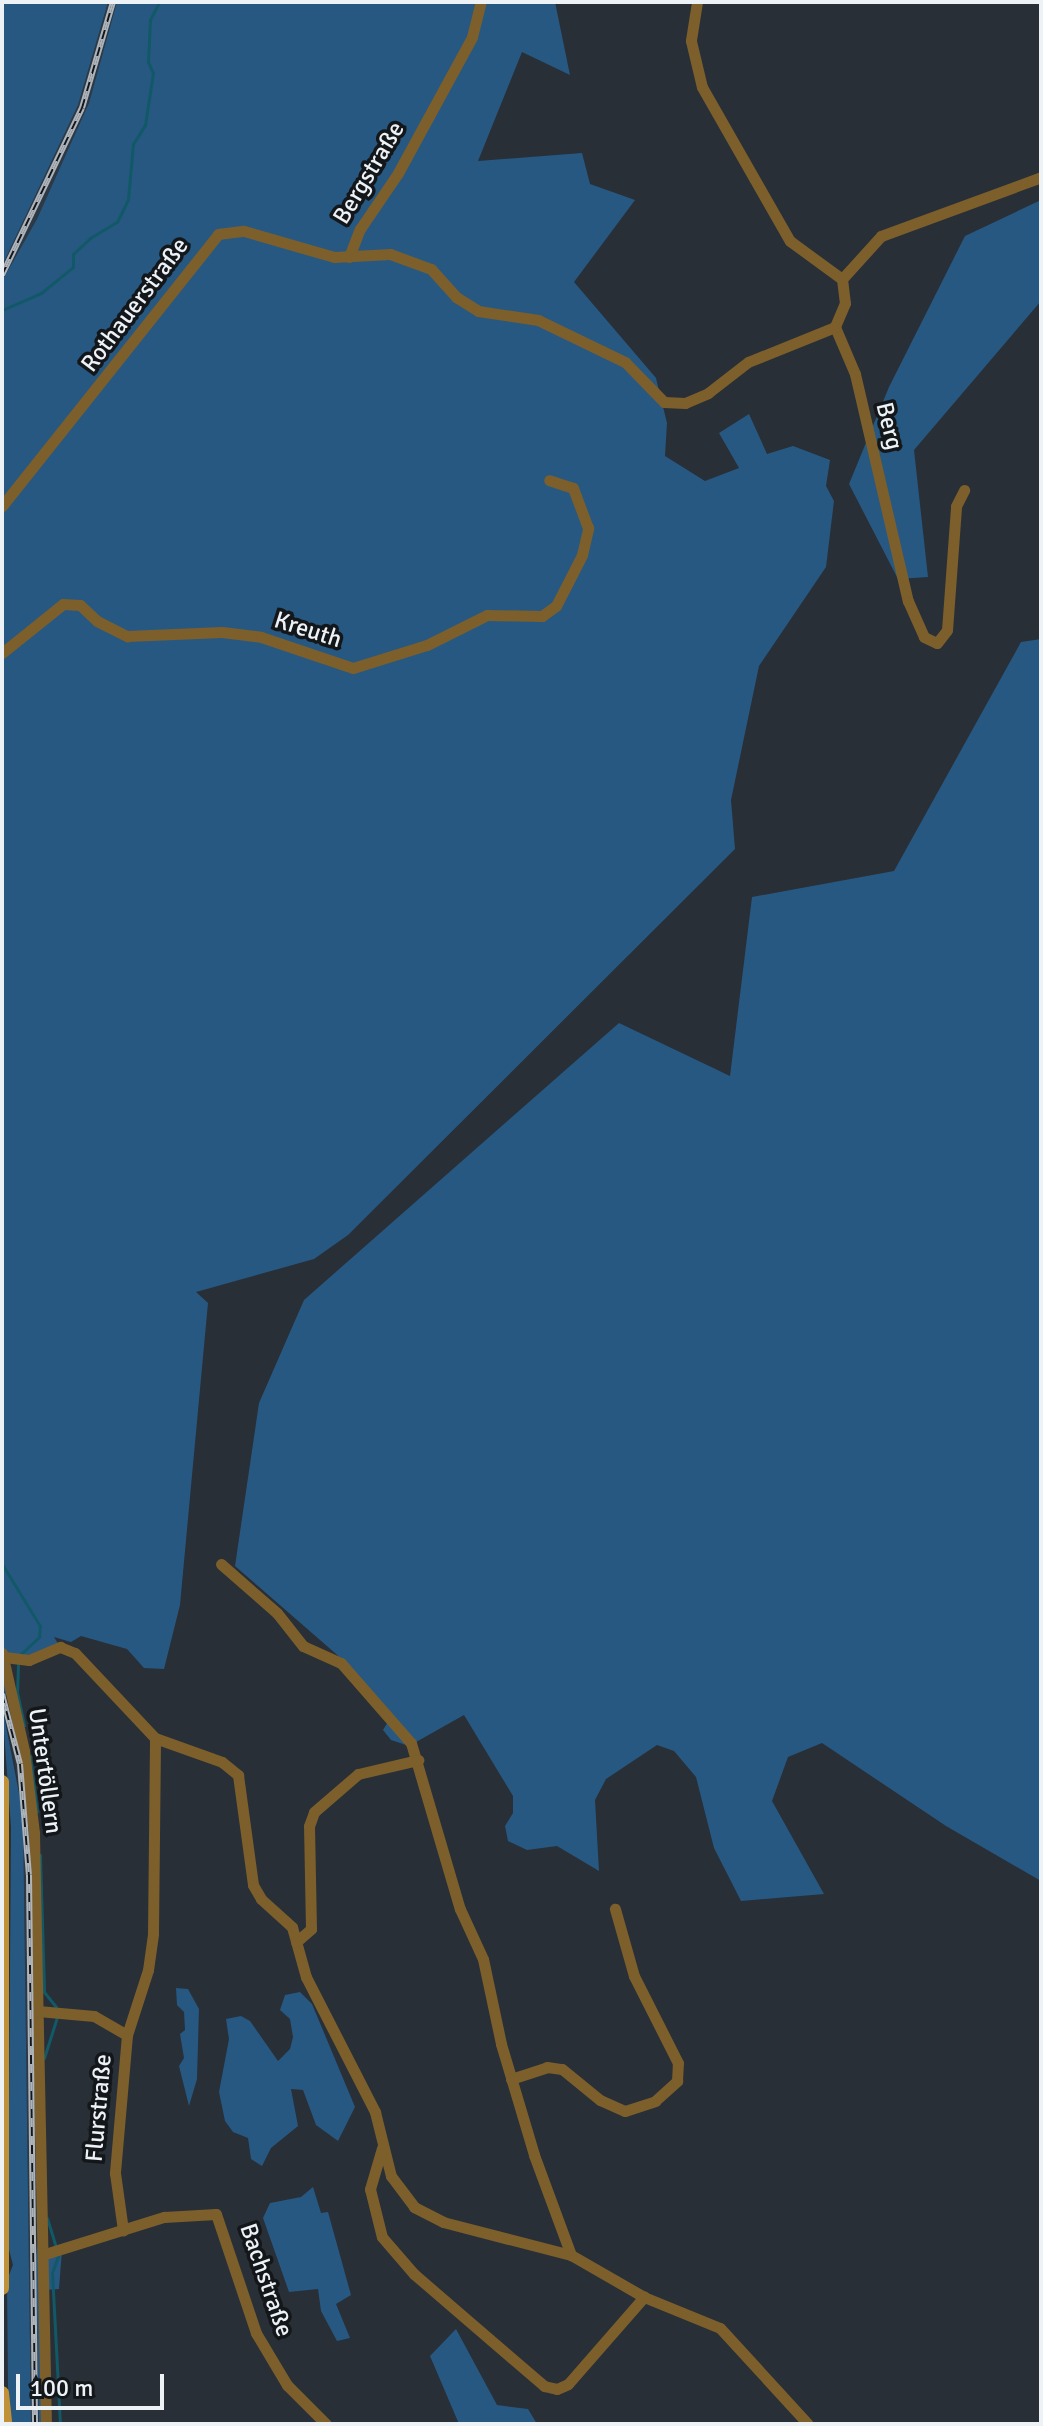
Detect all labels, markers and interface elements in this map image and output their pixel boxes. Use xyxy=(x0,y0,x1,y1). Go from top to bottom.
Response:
street label: Bergstraße xyxy=(327,116,411,230)
street label: Rothauerstraße xyxy=(75,232,195,378)
street label: Berg xyxy=(869,399,909,453)
street label: Kreuth xyxy=(271,606,345,654)
street label: Untertöllern xyxy=(22,1706,68,1836)
street label: Flurstraße xyxy=(80,2053,118,2163)
street label: Bachstraße xyxy=(233,2220,299,2340)
scale bar xyxy=(20,2358,168,2408)
text: 100 m xyxy=(30,2373,93,2403)

